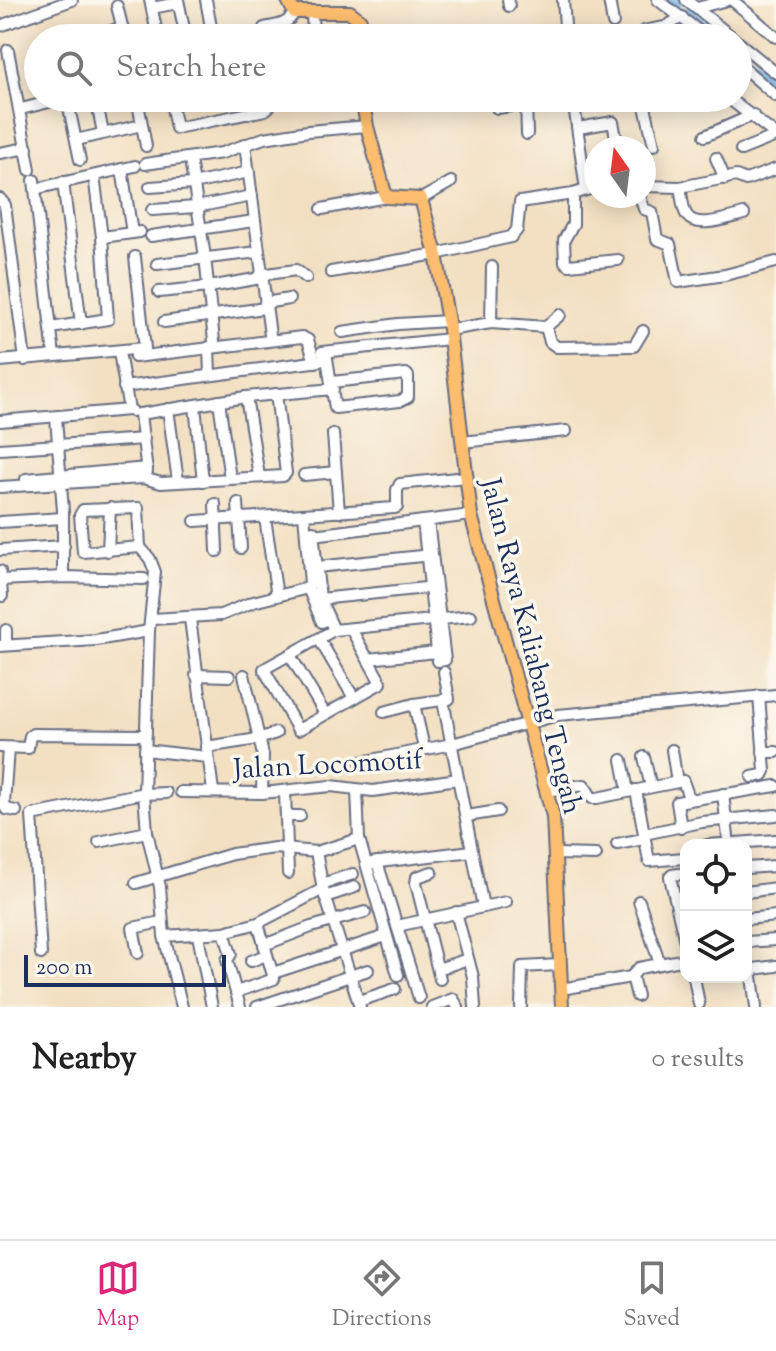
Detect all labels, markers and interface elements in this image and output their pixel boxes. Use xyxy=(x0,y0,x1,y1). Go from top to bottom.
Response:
search box xyxy=(24,24,752,112)
icon: search xyxy=(52,46,96,90)
text: Search here xyxy=(116,47,266,90)
north arrow xyxy=(584,136,656,208)
street label: Jalan Raya Kaliabang Tengah xyxy=(468,473,591,819)
street label: Jalan Locomotif xyxy=(230,741,425,791)
map controls xyxy=(680,839,752,983)
button: locate xyxy=(680,839,752,911)
button: layers xyxy=(680,911,752,983)
scale bar xyxy=(24,951,226,987)
text: 200 m xyxy=(36,953,92,985)
text: Nearby xyxy=(32,1035,137,1084)
text: 0 results xyxy=(652,1041,744,1078)
tab: Map xyxy=(96,1256,140,1336)
tab: Directions xyxy=(332,1256,431,1336)
tab: Saved xyxy=(623,1256,680,1336)

